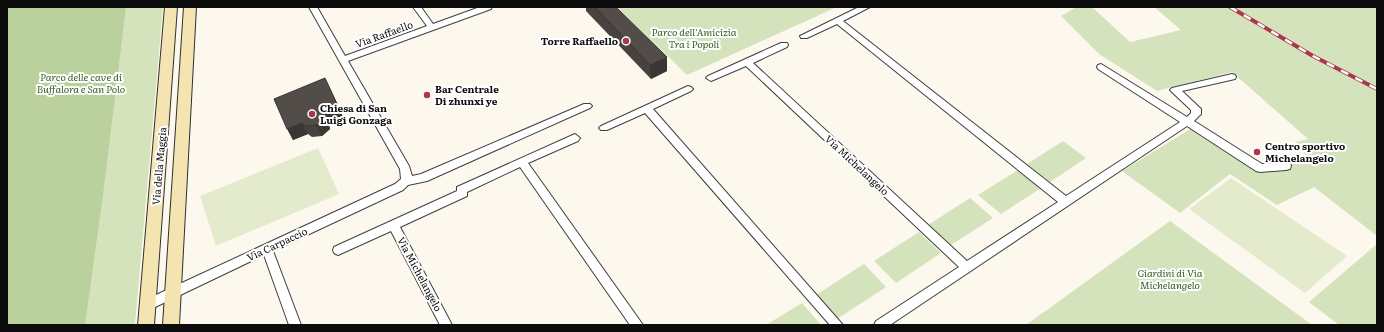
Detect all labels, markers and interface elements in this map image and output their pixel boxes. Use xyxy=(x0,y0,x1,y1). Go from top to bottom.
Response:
street label: Via Raffaello xyxy=(353,16,415,51)
park label: Parco dell'Amicizia Tra i Popoli xyxy=(652,24,737,51)
place label: Torre Raffaello xyxy=(541,33,618,48)
marker: Torre Raffaello xyxy=(621,36,631,46)
park label: Parco delle cave di Buffalora e San Polo xyxy=(37,69,125,96)
place label: Bar Centrale Di zhunxi ye xyxy=(435,81,499,108)
marker: Bar Centrale Di zhunxi ye xyxy=(422,90,432,100)
place label: Chiesa di San Luigi Gonzaga xyxy=(320,100,392,127)
marker: Chiesa di San Luigi Gonzaga xyxy=(307,109,317,119)
street label: Via della Maggia xyxy=(148,126,169,206)
street label: Via Michelangelo xyxy=(822,131,893,198)
place label: Centro sportivo Michelangelo xyxy=(1265,138,1345,165)
marker: Centro sportivo Michelangelo xyxy=(1252,147,1262,157)
street label: Via Carpaccio xyxy=(244,223,310,264)
street label: Via Michelangelo xyxy=(394,234,447,314)
park label: Giardini di Via Michelangelo xyxy=(1138,265,1203,292)

